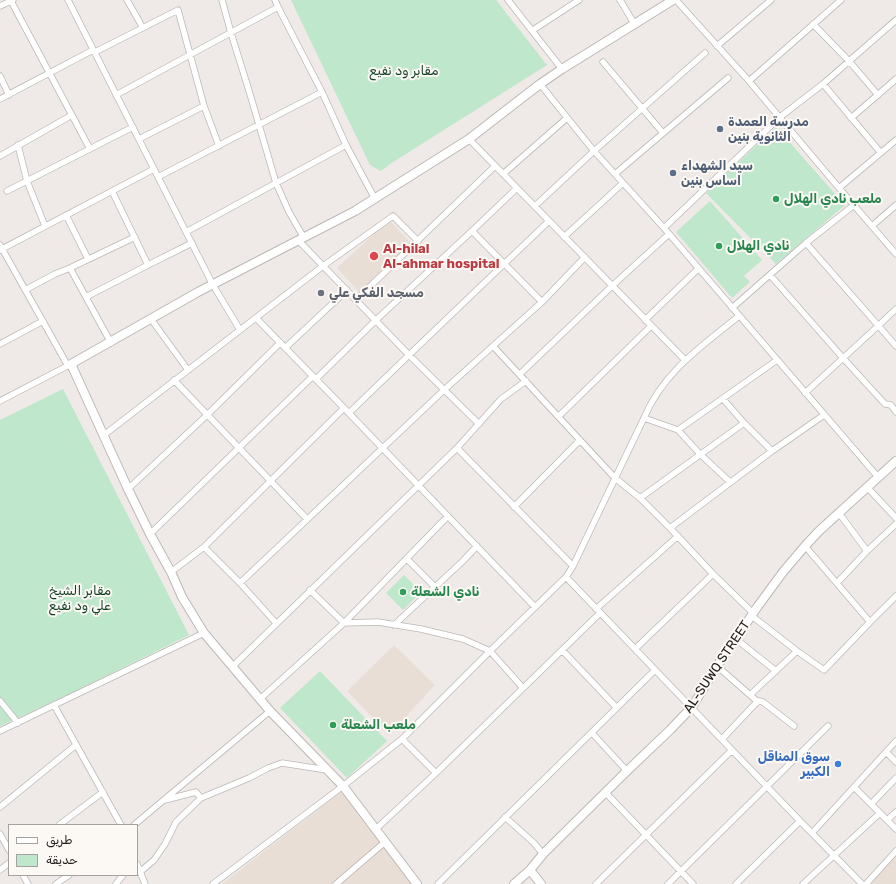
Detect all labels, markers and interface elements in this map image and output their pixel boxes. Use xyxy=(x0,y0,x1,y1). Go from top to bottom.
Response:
park label: مقابر ود نفيع xyxy=(370,63,438,79)
place label: مدرسة العمدة الثانوية بنين xyxy=(728,114,809,145)
marker: مدرسة العمدة الثانوية بنين xyxy=(715,124,725,134)
place label: سيد الشهداء اساس بنين xyxy=(681,158,753,189)
marker: سيد الشهداء اساس بنين xyxy=(668,168,678,178)
place label: ملعب نادي الهلال xyxy=(784,191,882,207)
marker: ملعب نادي الهلال xyxy=(771,194,781,204)
place label: نادي الهلال xyxy=(727,238,789,254)
place label: Al-hilal Al-ahmar hospital xyxy=(383,241,499,272)
marker: نادي الهلال xyxy=(714,241,724,251)
marker: Al-hilal Al-ahmar hospital xyxy=(368,250,380,262)
place label: مسجد الفكي علي xyxy=(329,285,424,301)
marker: مسجد الفكي علي xyxy=(316,288,326,298)
park label: مقابر الشيخ علي ود نفيع xyxy=(49,583,111,614)
place label: نادي الشعلة xyxy=(411,584,479,600)
marker: نادي الشعلة xyxy=(398,587,408,597)
street label: AL-SUWQ STREET xyxy=(680,618,754,716)
place label: ملعب الشعلة xyxy=(341,717,416,733)
marker: ملعب الشعلة xyxy=(328,720,338,730)
place label: سوق المناقل الكبير xyxy=(758,749,830,780)
marker: سوق المناقل الكبير xyxy=(833,759,843,769)
legend xyxy=(8,824,138,876)
text: طريق xyxy=(46,833,72,847)
text: حديقة xyxy=(46,853,78,867)

